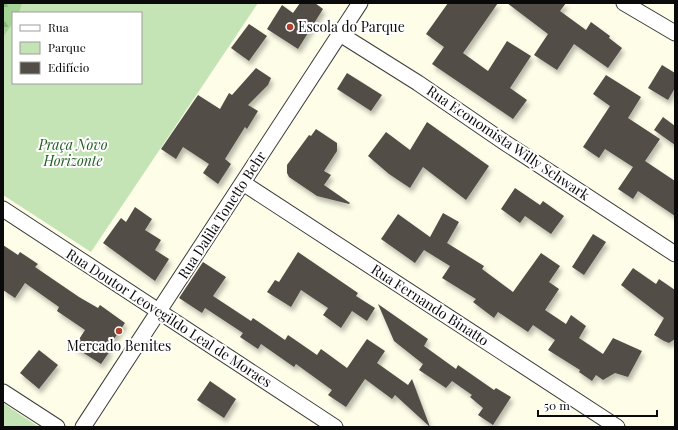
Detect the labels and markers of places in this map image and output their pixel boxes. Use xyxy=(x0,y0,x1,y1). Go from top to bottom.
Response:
place label: Escola do Parque xyxy=(298,17,405,36)
marker: Escola do Parque xyxy=(285,22,295,32)
marker: Mercado Benites xyxy=(114,326,124,336)
place label: Mercado Benites xyxy=(67,336,171,355)

